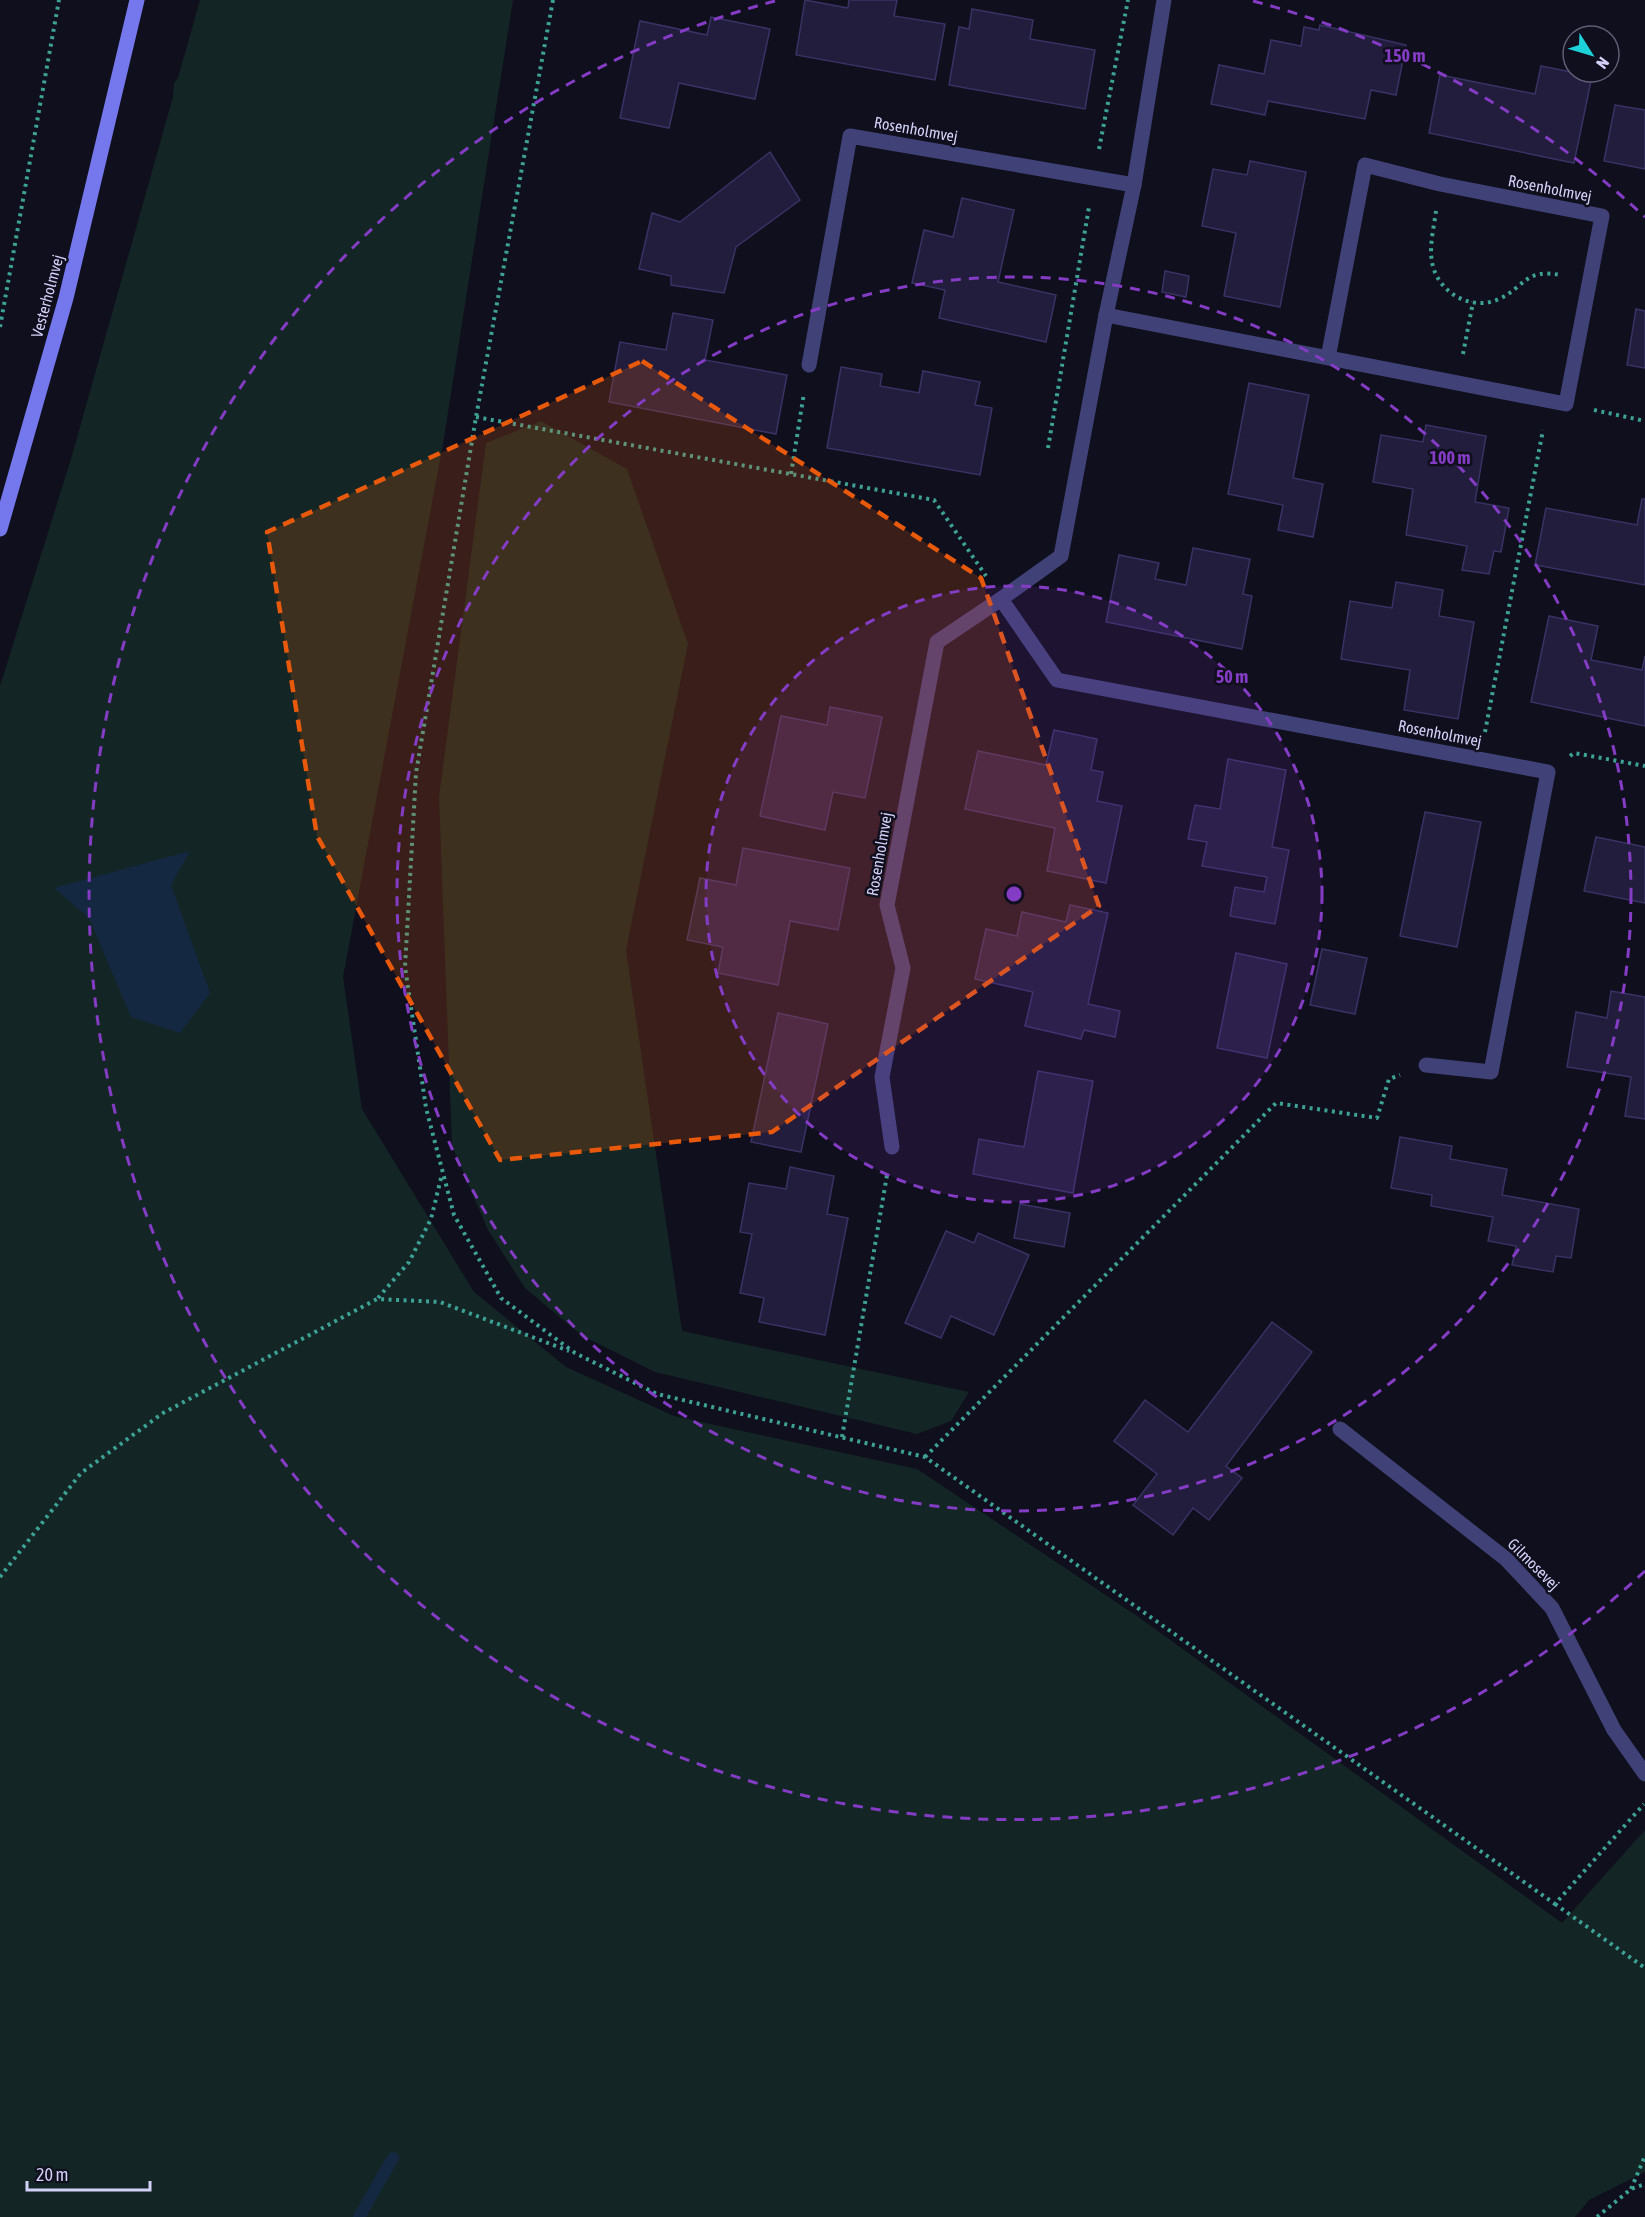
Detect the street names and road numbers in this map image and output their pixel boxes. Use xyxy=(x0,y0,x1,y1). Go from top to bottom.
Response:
street label: Rosenholmvej xyxy=(873,113,959,146)
street label: Rosenholmvej xyxy=(1507,171,1593,206)
street label: Vesterholmvej xyxy=(27,253,68,340)
street label: Rosenholmvej xyxy=(1397,716,1483,751)
street label: Rosenholmvej xyxy=(863,811,896,897)
street label: Gilmosevej xyxy=(1504,1534,1564,1594)

